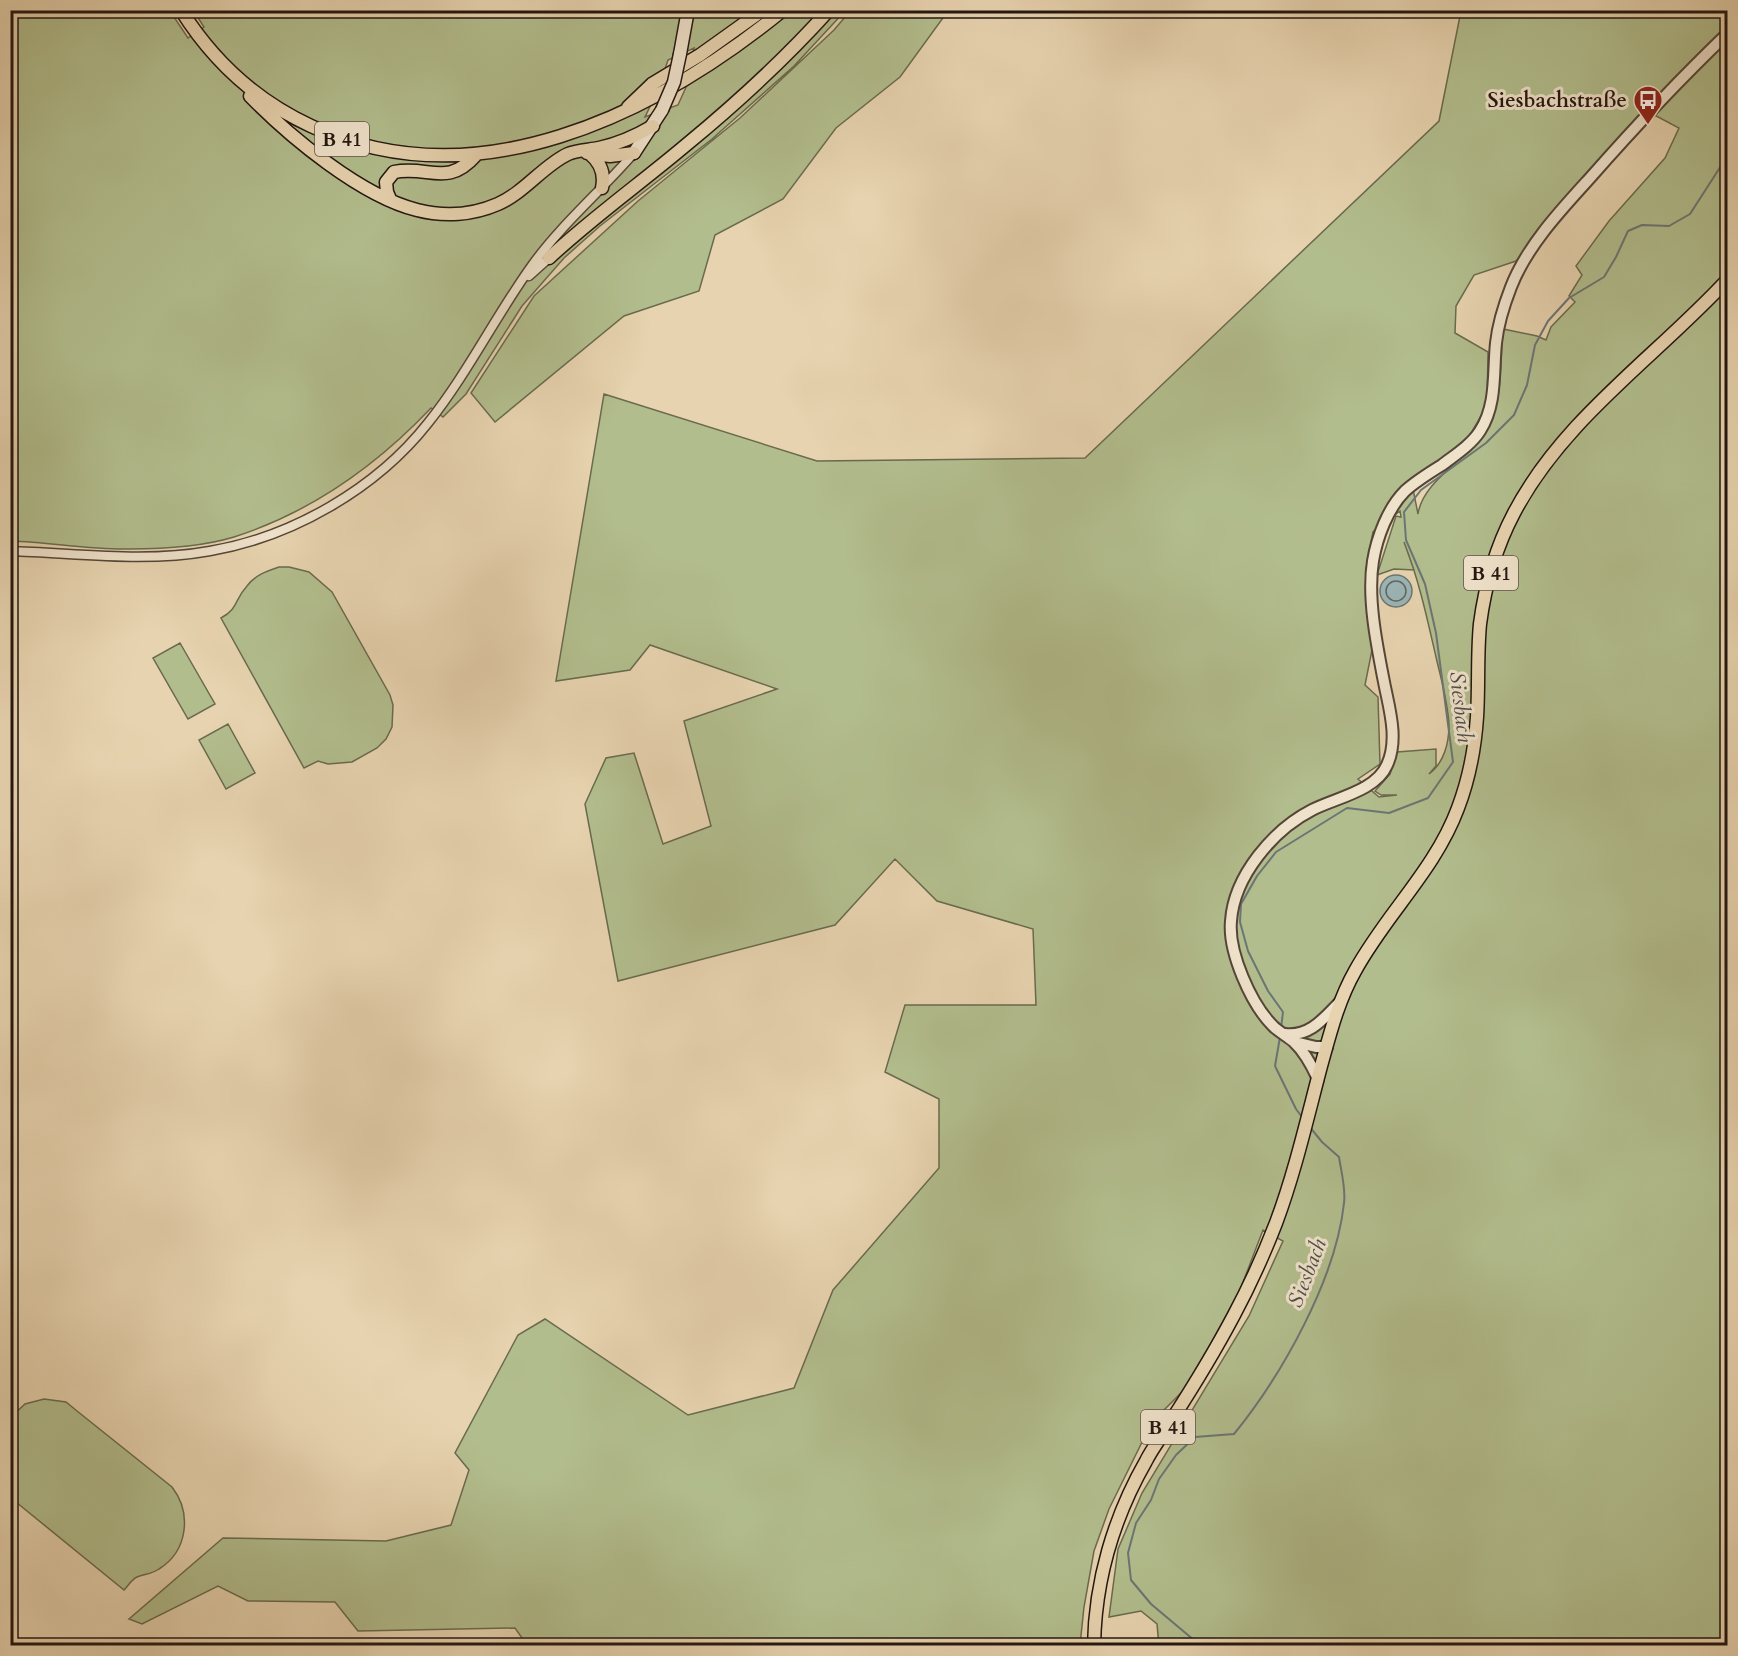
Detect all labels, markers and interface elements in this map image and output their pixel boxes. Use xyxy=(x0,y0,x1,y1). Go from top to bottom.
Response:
bus stop icon: Siesbachstraße xyxy=(1632,84,1664,126)
place label: Siesbachstraße xyxy=(1487,86,1627,115)
road number: B 41 xyxy=(315,122,369,156)
road number: B 41 xyxy=(1464,556,1518,590)
water label: Siesbach xyxy=(1442,670,1480,745)
water label: Siesbach xyxy=(1280,1234,1334,1312)
road number: B 41 xyxy=(1141,1410,1195,1444)

